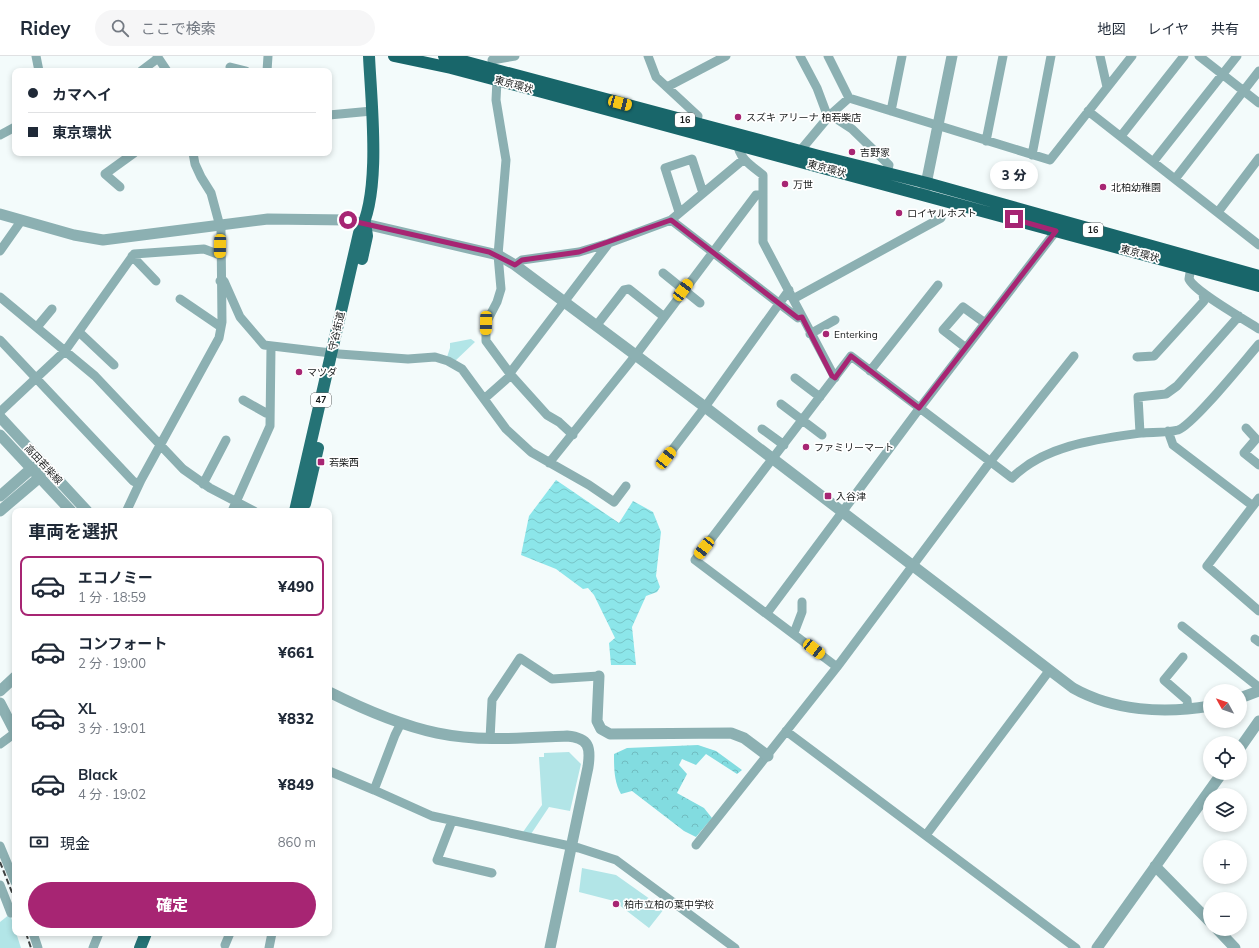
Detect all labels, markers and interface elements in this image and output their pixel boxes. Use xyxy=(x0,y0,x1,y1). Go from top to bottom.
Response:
search box xyxy=(95,10,375,46)
text: Ridey xyxy=(20,16,71,40)
icon: search xyxy=(109,17,131,39)
text: ここで検索 xyxy=(141,19,216,38)
text: 地図 xyxy=(1097,20,1125,38)
text: レイヤ xyxy=(1147,20,1189,38)
text: 共有 xyxy=(1211,20,1239,38)
street label: 東京環状 xyxy=(493,73,535,96)
text: カマヘイ xyxy=(52,85,112,104)
car xyxy=(607,94,633,112)
place label: スズキ アリーナ 柏若柴店 xyxy=(746,111,861,124)
marker: スズキ アリーナ 柏若柴店 xyxy=(733,112,743,122)
road number: 16 xyxy=(675,113,695,127)
text: 東京環状 xyxy=(52,123,112,142)
place label: 吉野家 xyxy=(860,146,890,159)
marker: 吉野家 xyxy=(847,147,857,157)
street label: 東京環状 xyxy=(806,157,848,180)
callout: 3 分 xyxy=(990,161,1038,189)
text: 3 分 xyxy=(1002,167,1026,183)
place label: 万世 xyxy=(793,178,813,191)
marker: 万世 xyxy=(780,179,790,189)
place label: 北柏幼稚園 xyxy=(1111,181,1161,194)
marker: 北柏幼稚園 xyxy=(1098,182,1108,192)
place label: ロイヤルホスト xyxy=(907,207,977,220)
marker: ロイヤルホスト xyxy=(894,208,904,218)
route end xyxy=(1005,210,1023,228)
route start xyxy=(339,211,357,229)
road number: 16 xyxy=(1083,223,1103,237)
car xyxy=(214,234,226,258)
street label: 東京環状 xyxy=(1119,242,1161,265)
car xyxy=(671,277,695,303)
street label: 守谷街道 xyxy=(326,310,347,352)
car xyxy=(480,311,492,335)
place label: Enterking xyxy=(834,328,878,341)
marker: Enterking xyxy=(821,329,831,339)
place label: マツダ xyxy=(307,366,337,379)
marker: マツダ xyxy=(294,367,304,377)
road number: 47 xyxy=(311,393,331,407)
place label: ファミリーマート xyxy=(814,441,894,454)
street label: 高田若柴線 xyxy=(22,442,65,487)
marker: ファミリーマート xyxy=(801,442,811,452)
car xyxy=(654,445,678,471)
place label: 若柴西 xyxy=(329,456,359,469)
marker: 若柴西 xyxy=(316,457,326,467)
place label: 入谷津 xyxy=(836,490,866,503)
marker: 入谷津 xyxy=(823,491,833,501)
text: 車両を選択 xyxy=(28,520,118,543)
car xyxy=(692,535,716,561)
icon: car xyxy=(30,568,66,604)
text: エコノミー xyxy=(78,568,153,587)
text: ¥490 xyxy=(278,577,314,596)
text: 1 分 · 18:59 xyxy=(78,589,146,605)
icon: car xyxy=(30,634,66,670)
text: コンフォート xyxy=(78,634,168,653)
car xyxy=(801,637,827,661)
text: ¥661 xyxy=(278,643,314,662)
text: 2 分 · 19:00 xyxy=(78,655,146,671)
north arrow xyxy=(1203,684,1247,728)
map controls xyxy=(1203,684,1247,936)
text: XL xyxy=(78,699,96,718)
icon: car xyxy=(30,700,66,736)
text: ¥832 xyxy=(278,709,314,728)
text: 3 分 · 19:01 xyxy=(78,720,146,736)
button: locate xyxy=(1203,736,1247,780)
text: Black xyxy=(78,765,117,784)
icon: car xyxy=(30,766,66,802)
text: ¥849 xyxy=(278,775,314,794)
text: 4 分 · 19:02 xyxy=(78,786,146,802)
button: layers xyxy=(1203,788,1247,832)
icon: cash xyxy=(28,831,50,853)
text: 現金 xyxy=(60,834,90,853)
text: 860 m xyxy=(278,834,316,850)
button: + xyxy=(1203,840,1247,884)
button: 確定 xyxy=(28,882,316,928)
button: − xyxy=(1203,892,1247,936)
place label: 柏市立柏の葉中学校 xyxy=(624,898,714,911)
marker: 柏市立柏の葉中学校 xyxy=(611,899,621,909)

